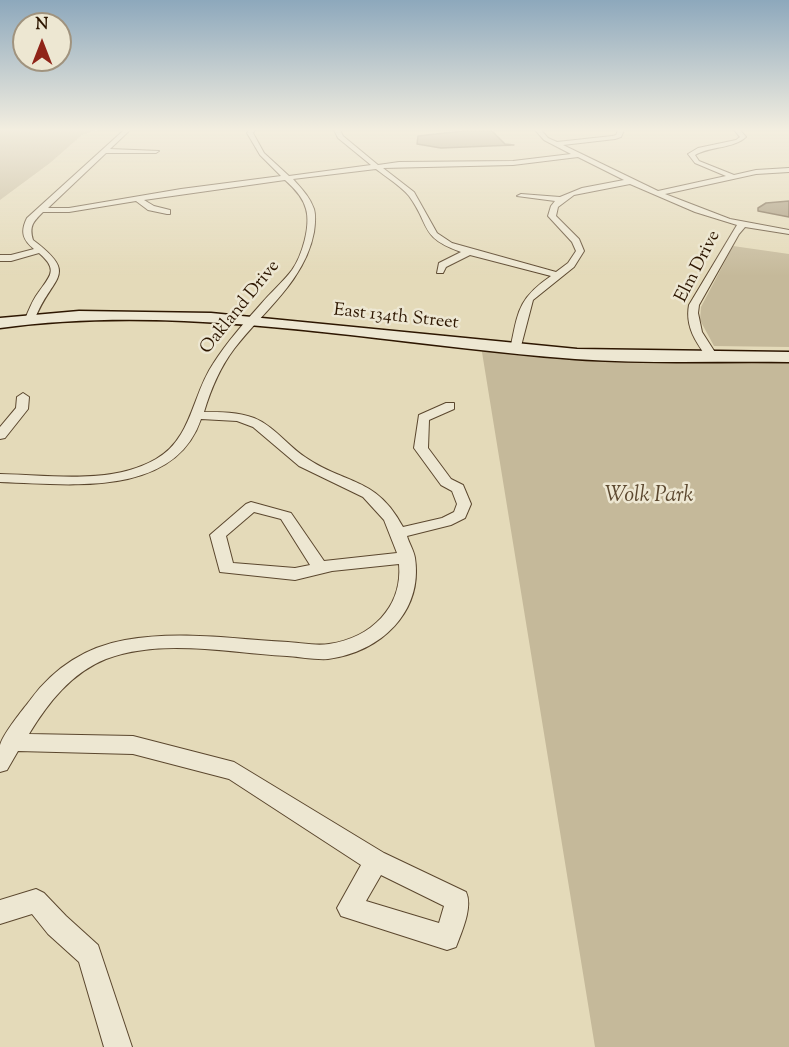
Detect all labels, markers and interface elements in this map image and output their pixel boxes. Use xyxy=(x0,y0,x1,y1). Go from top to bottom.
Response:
north arrow xyxy=(12,12,72,72)
text: N xyxy=(36,14,48,37)
street label: Elm Drive xyxy=(672,227,726,307)
street label: Oakland Drive xyxy=(197,257,285,359)
street label: East 134th Street xyxy=(332,301,460,335)
park label: Wolk Park xyxy=(605,484,693,510)

